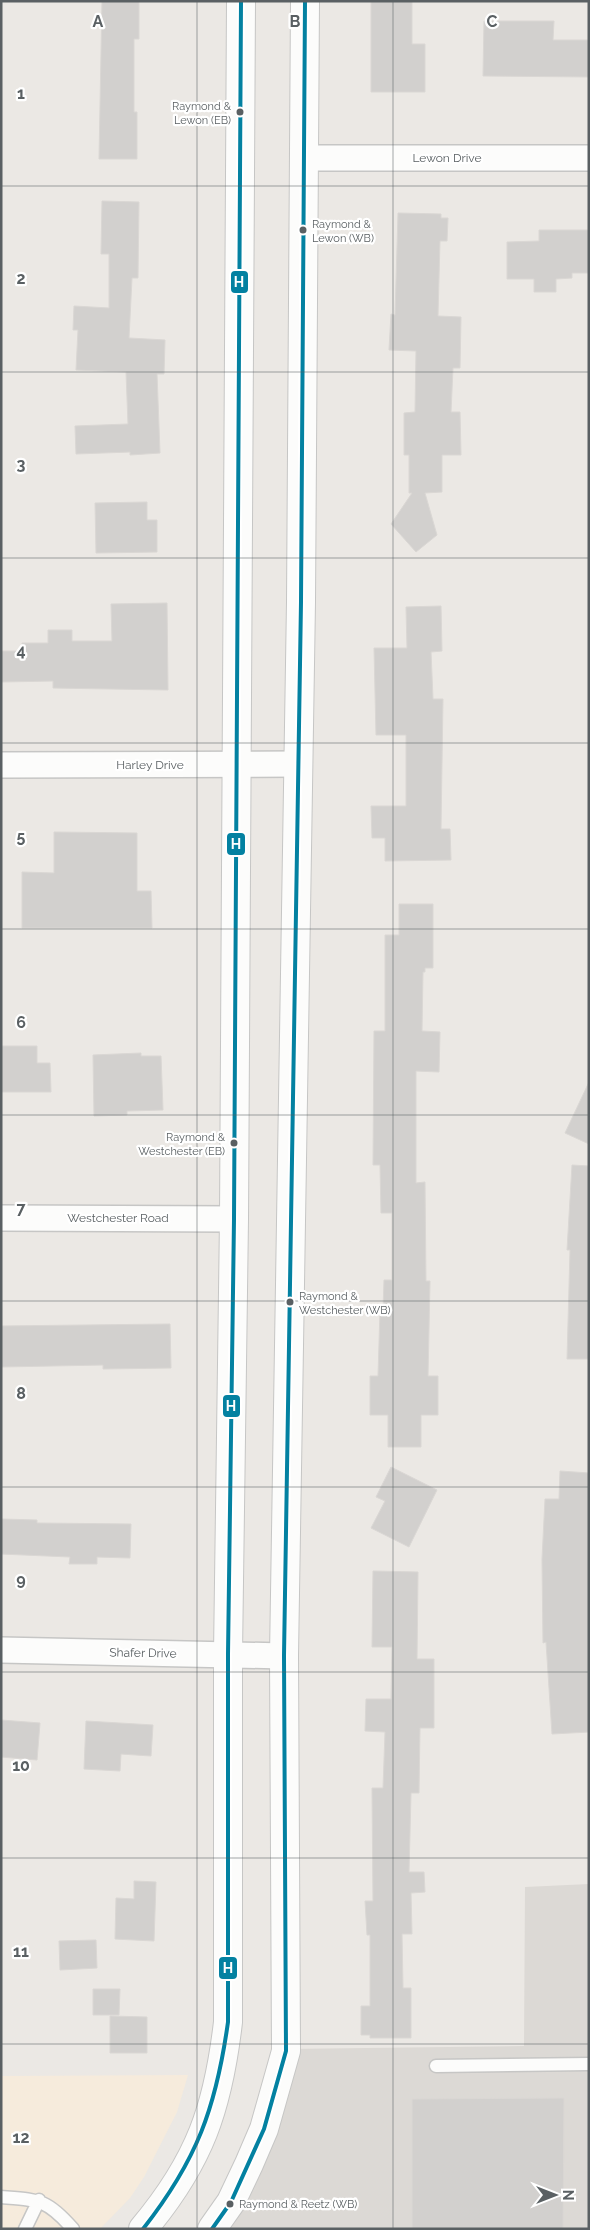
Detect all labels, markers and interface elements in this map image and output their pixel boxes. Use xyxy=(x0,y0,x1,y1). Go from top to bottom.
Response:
text: A xyxy=(93,12,104,31)
text: B xyxy=(290,12,301,31)
text: C xyxy=(487,12,498,31)
text: 1 xyxy=(17,84,25,103)
place label: Raymond & Lewon (EB) xyxy=(172,100,232,127)
marker: Raymond & Lewon (EB) xyxy=(235,107,245,117)
street label: Lewon Drive xyxy=(412,151,482,165)
place label: Raymond & Lewon (WB) xyxy=(312,218,374,245)
marker: Raymond & Lewon (WB) xyxy=(298,225,308,235)
text: 2 xyxy=(16,269,26,288)
line badge: H xyxy=(230,270,249,294)
text: H xyxy=(234,274,244,290)
text: 3 xyxy=(17,455,26,474)
text: 4 xyxy=(16,641,26,660)
street label: Harley Drive xyxy=(116,758,184,772)
text: 5 xyxy=(17,827,26,846)
line badge: H xyxy=(226,832,246,856)
text: H xyxy=(231,836,241,852)
text: 6 xyxy=(16,1013,26,1032)
place label: Raymond & Westchester (EB) xyxy=(138,1131,226,1158)
marker: Raymond & Westchester (EB) xyxy=(229,1138,239,1148)
text: 7 xyxy=(17,1199,26,1218)
street label: Westchester Road xyxy=(67,1211,169,1225)
place label: Raymond & Westchester (WB) xyxy=(299,1290,391,1317)
marker: Raymond & Westchester (WB) xyxy=(285,1297,295,1307)
text: 8 xyxy=(16,1384,26,1403)
line badge: H xyxy=(222,1394,241,1418)
text: H xyxy=(226,1398,236,1414)
text: 9 xyxy=(16,1570,26,1589)
street label: Shafer Drive xyxy=(109,1645,177,1661)
text: 10 xyxy=(12,1756,30,1775)
text: 11 xyxy=(13,1942,29,1961)
line badge: H xyxy=(218,1956,238,1980)
text: H xyxy=(223,1960,233,1976)
text: 12 xyxy=(13,2128,29,2147)
north arrow xyxy=(530,2170,580,2220)
text: N xyxy=(560,2190,576,2200)
place label: Raymond & Reetz (WB) xyxy=(239,2198,357,2211)
marker: Raymond & Reetz (WB) xyxy=(225,2199,235,2209)

